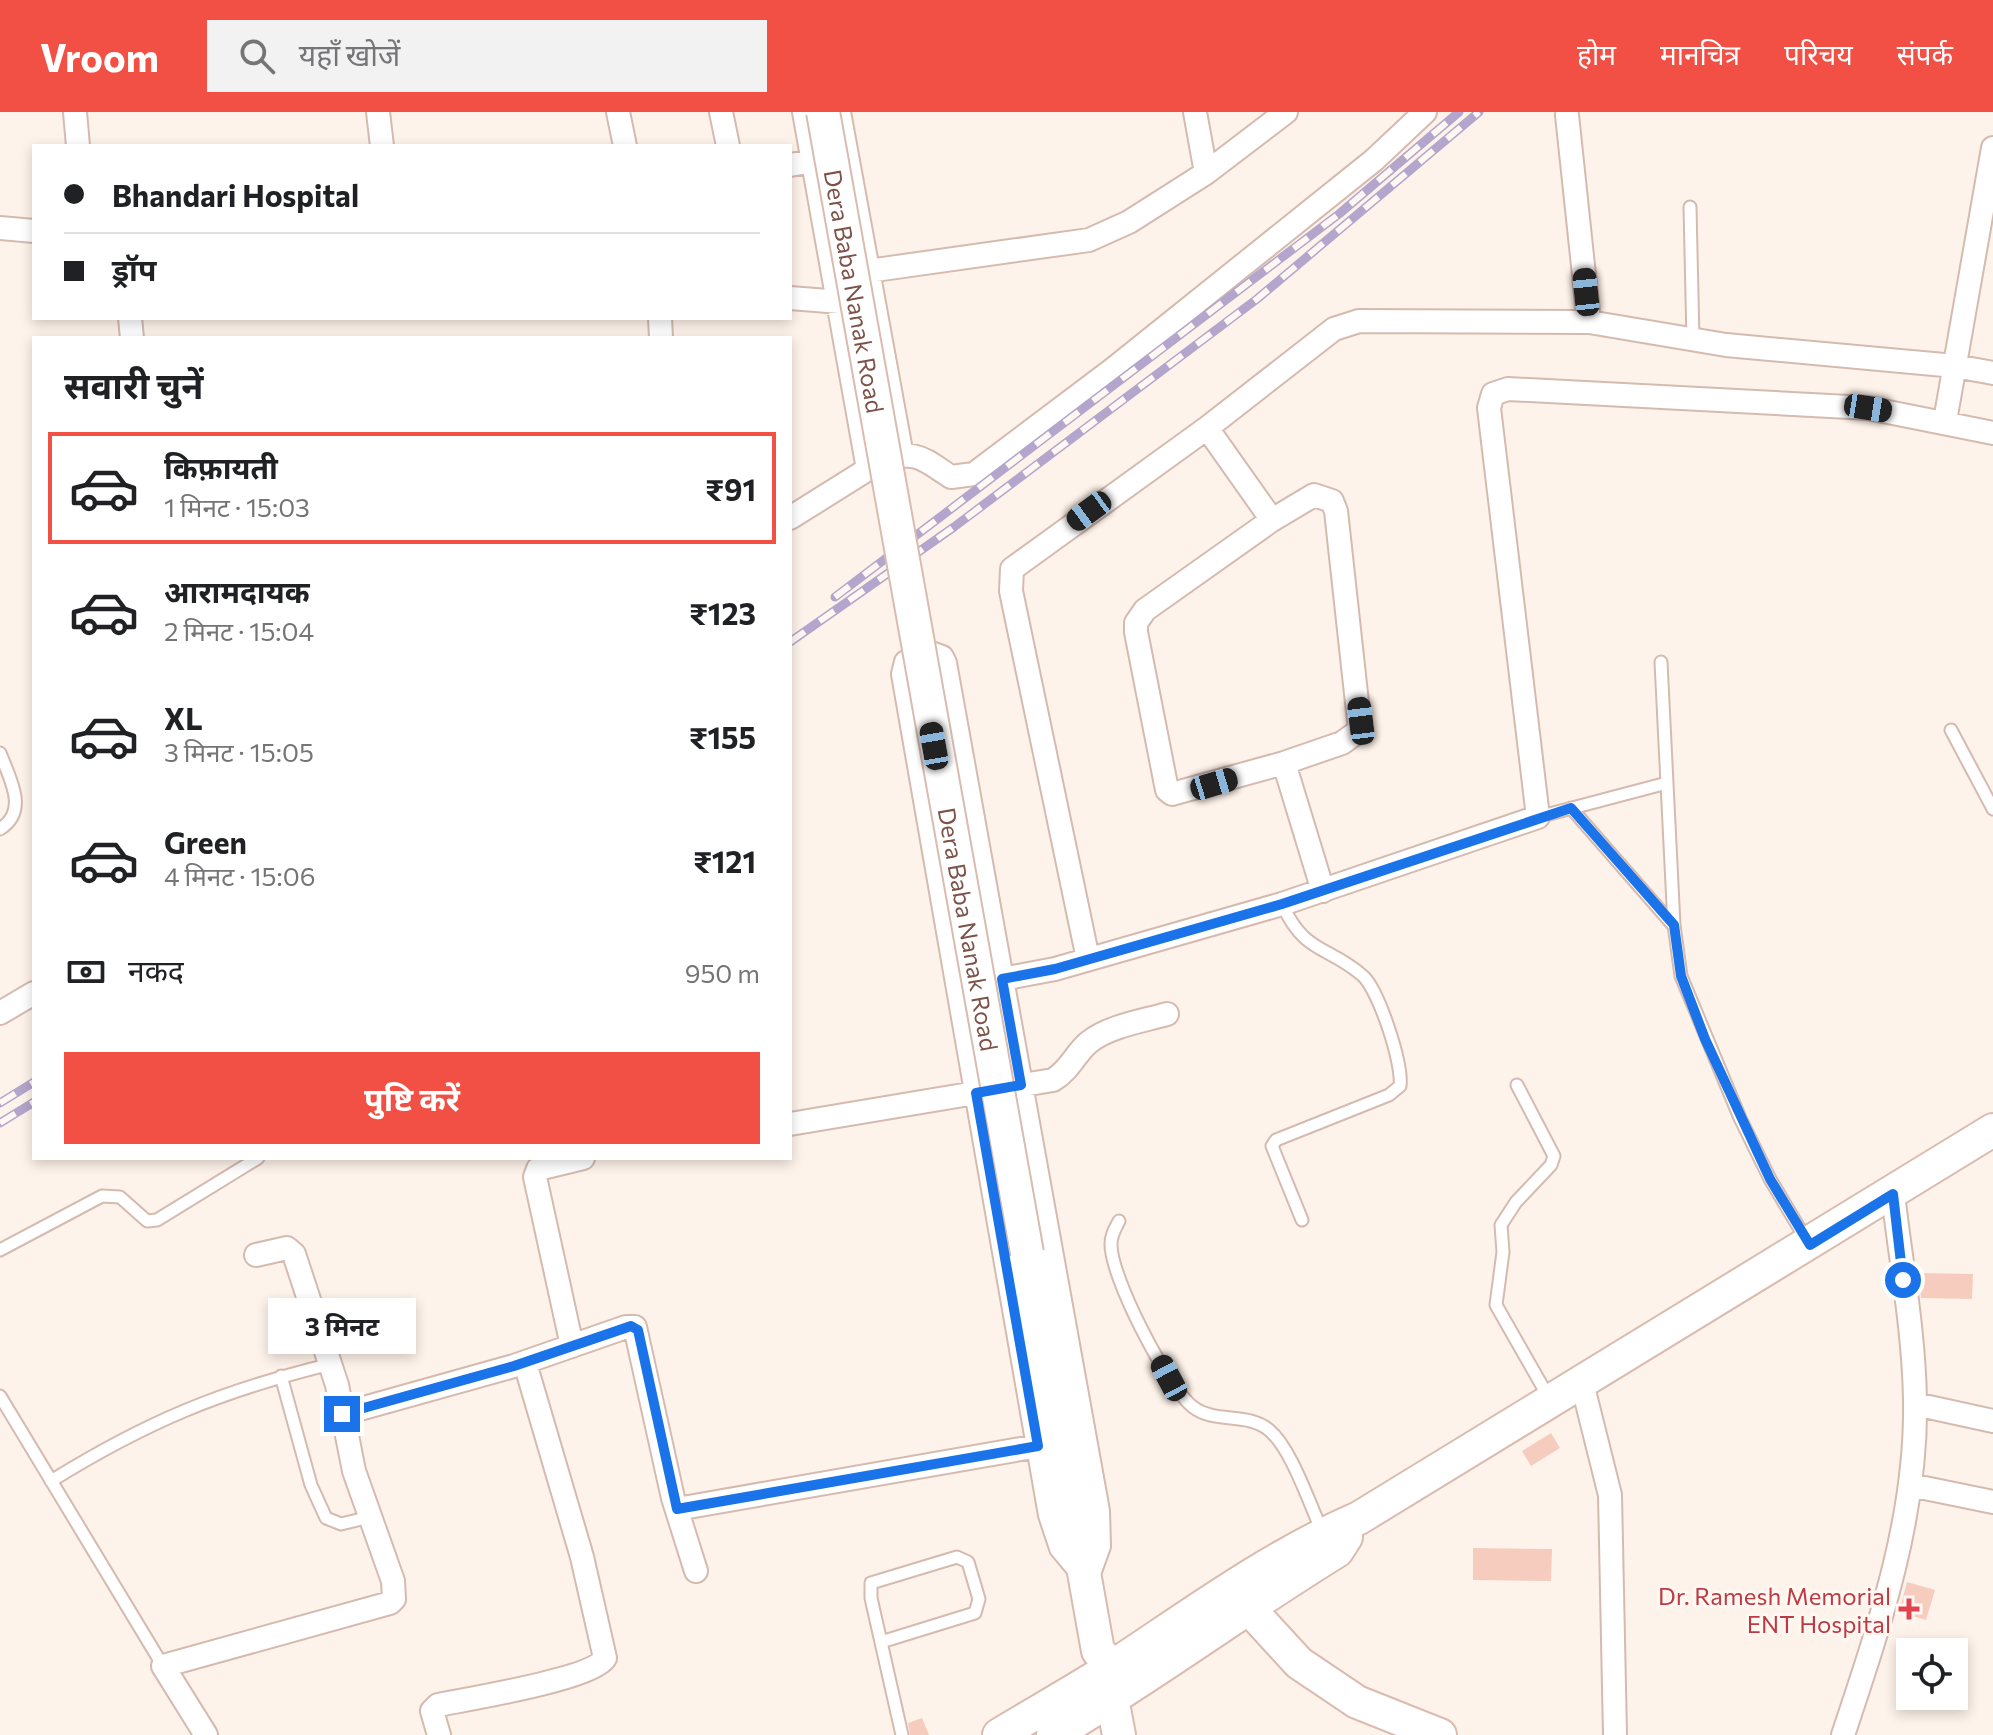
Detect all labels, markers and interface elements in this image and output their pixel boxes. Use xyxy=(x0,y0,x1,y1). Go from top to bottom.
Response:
search box xyxy=(207,20,767,92)
text: Vroom xyxy=(40,33,159,80)
icon: search xyxy=(235,34,279,78)
text: यहाँ खोजें xyxy=(299,35,400,72)
text: होम xyxy=(1577,37,1616,71)
text: मानचित्र xyxy=(1660,37,1740,71)
text: परिचय xyxy=(1784,37,1853,71)
text: संपर्क xyxy=(1897,37,1953,71)
street label: Dera Baba Nanak Road xyxy=(819,167,891,415)
text: Bhandari Hospital xyxy=(112,176,359,213)
text: ड्रॉप xyxy=(112,250,156,287)
car xyxy=(1572,267,1600,317)
text: सवारी चुनें xyxy=(64,362,203,406)
car xyxy=(1842,392,1894,424)
text: किफ़ायती xyxy=(164,448,278,485)
icon: car xyxy=(68,452,140,524)
text: ₹91 xyxy=(705,470,756,507)
car xyxy=(1063,487,1115,535)
text: 1 मिनट · 15:03 xyxy=(164,491,310,522)
text: आरामदायक xyxy=(164,572,310,609)
icon: car xyxy=(68,576,140,648)
text: ₹123 xyxy=(689,594,756,631)
text: 2 मिनट · 15:04 xyxy=(164,615,314,646)
car xyxy=(1346,696,1376,746)
text: XL xyxy=(164,699,203,736)
icon: car xyxy=(68,700,140,772)
text: ₹155 xyxy=(689,718,756,755)
car xyxy=(918,720,950,772)
text: 3 मिनट · 15:05 xyxy=(164,736,314,767)
car xyxy=(1188,766,1240,802)
street label: Dera Baba Nanak Road xyxy=(933,805,1005,1053)
text: Green xyxy=(164,823,247,860)
icon: car xyxy=(68,824,140,896)
text: ₹121 xyxy=(693,842,756,879)
text: 4 मिनट · 15:06 xyxy=(164,860,315,891)
icon: cash xyxy=(64,950,108,994)
text: नकद xyxy=(128,951,184,988)
text: 950 m xyxy=(685,957,760,988)
button: पुष्टि करें xyxy=(64,1052,760,1144)
route start xyxy=(1885,1262,1921,1298)
callout: 3 मिनट xyxy=(268,1298,416,1354)
text: 3 मिनट xyxy=(305,1310,379,1341)
car xyxy=(1147,1351,1191,1405)
route end xyxy=(324,1396,360,1432)
place label: Dr. Ramesh Memorial ENT Hospital xyxy=(1658,1581,1891,1638)
marker: Dr. Ramesh Memorial ENT Hospital xyxy=(1898,1598,1920,1620)
map controls xyxy=(1896,1638,1968,1710)
button: locate xyxy=(1896,1638,1968,1710)

